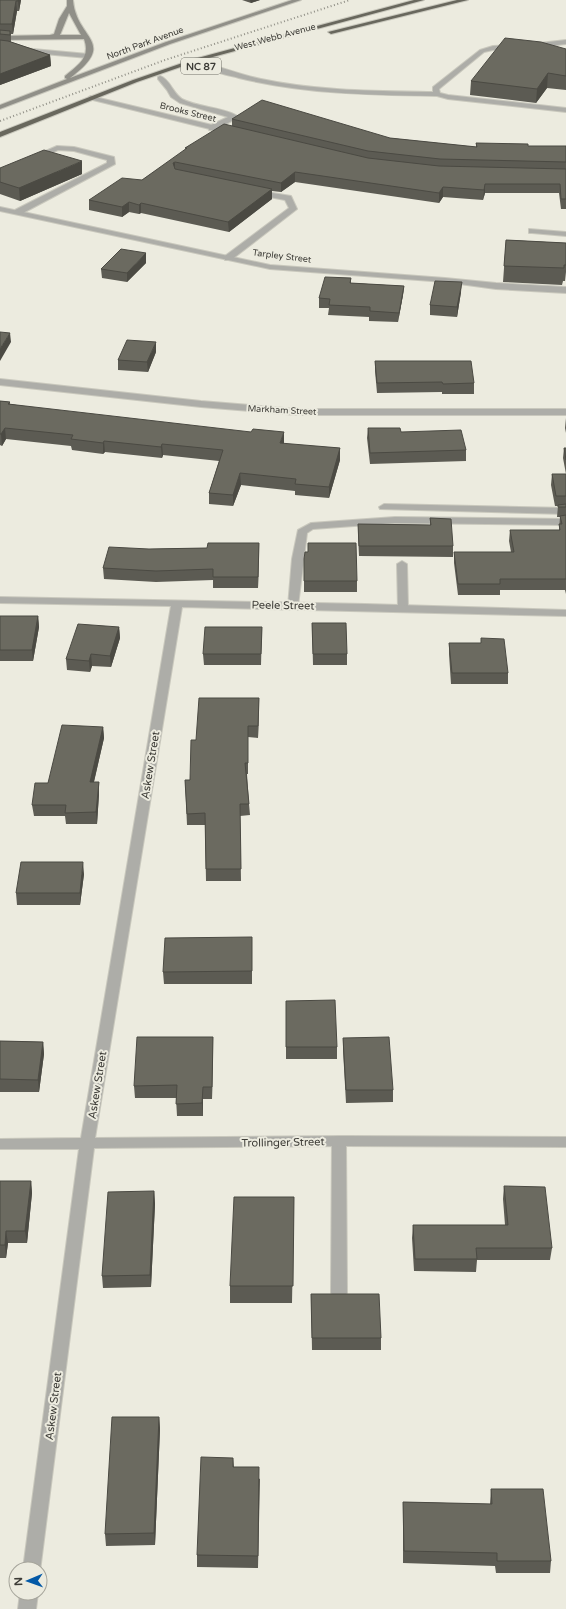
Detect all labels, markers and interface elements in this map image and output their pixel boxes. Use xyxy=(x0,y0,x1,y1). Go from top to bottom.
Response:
street label: West Webb Avenue xyxy=(233,21,317,54)
street label: North Park Avenue xyxy=(105,24,185,63)
road number: NC 87 xyxy=(181,58,221,74)
street label: Brooks Street xyxy=(159,100,218,125)
street label: Tarpley Street xyxy=(252,247,313,266)
street label: Markham Street xyxy=(247,403,317,418)
street label: Peele Street xyxy=(251,598,315,613)
street label: Askew Street xyxy=(139,730,162,800)
street label: Askew Street xyxy=(86,1050,109,1120)
street label: Trollinger Street xyxy=(241,1135,325,1150)
street label: Askew Street xyxy=(43,1371,64,1441)
north arrow xyxy=(8,1561,48,1601)
text: N xyxy=(12,1577,25,1586)

